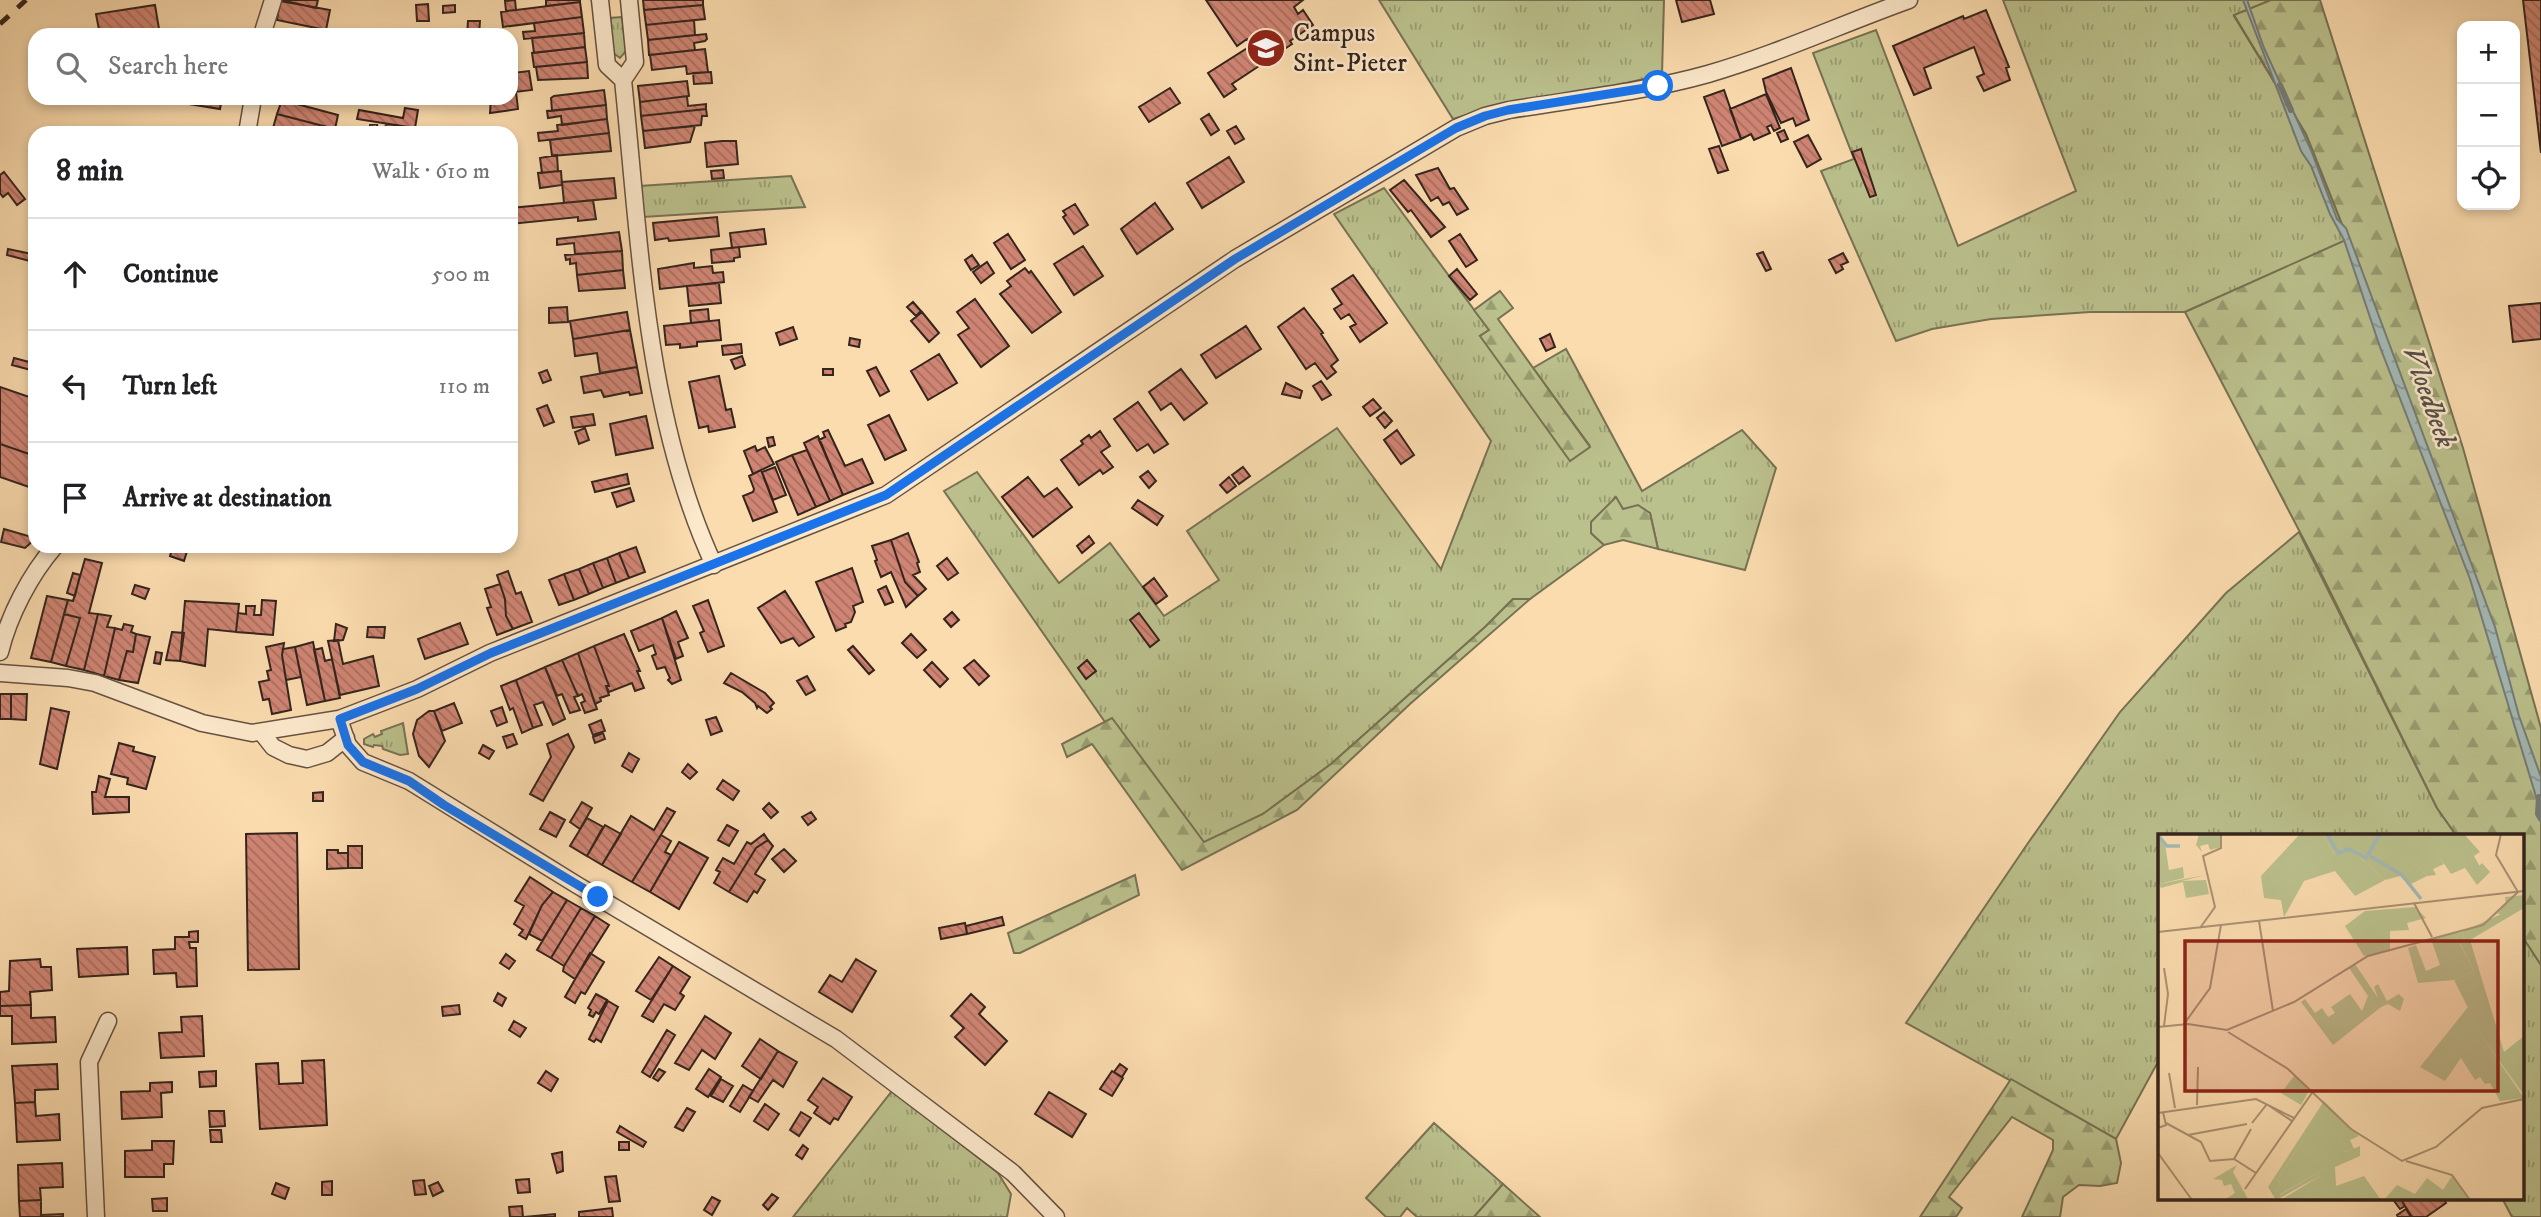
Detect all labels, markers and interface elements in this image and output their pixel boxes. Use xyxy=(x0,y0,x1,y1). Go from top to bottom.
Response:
place label: Campus Sint-Pieter xyxy=(1293,17,1407,80)
map controls xyxy=(2457,21,2520,210)
button: + xyxy=(2457,21,2520,84)
school or university icon: Campus Sint-Pieter xyxy=(1245,27,1287,69)
search box xyxy=(28,28,518,105)
icon: search xyxy=(52,48,90,86)
text: Search here xyxy=(108,50,228,83)
route start xyxy=(1642,70,1673,101)
button: − xyxy=(2457,84,2520,147)
button: locate xyxy=(2457,147,2520,210)
text: 8 min xyxy=(56,153,123,190)
text: Walk · 610 m xyxy=(372,157,490,186)
icon: ahead xyxy=(56,255,94,293)
text: Continue xyxy=(123,258,218,291)
text: 500 m xyxy=(432,260,490,289)
water label: Vloedbeek xyxy=(2394,341,2464,453)
icon: left xyxy=(56,367,94,405)
text: Turn left xyxy=(123,370,217,403)
text: 110 m xyxy=(439,372,490,401)
icon: arrive xyxy=(56,479,94,517)
text: Arrive at destination xyxy=(123,482,332,515)
inset map xyxy=(2158,834,2524,1200)
route end xyxy=(582,881,613,912)

